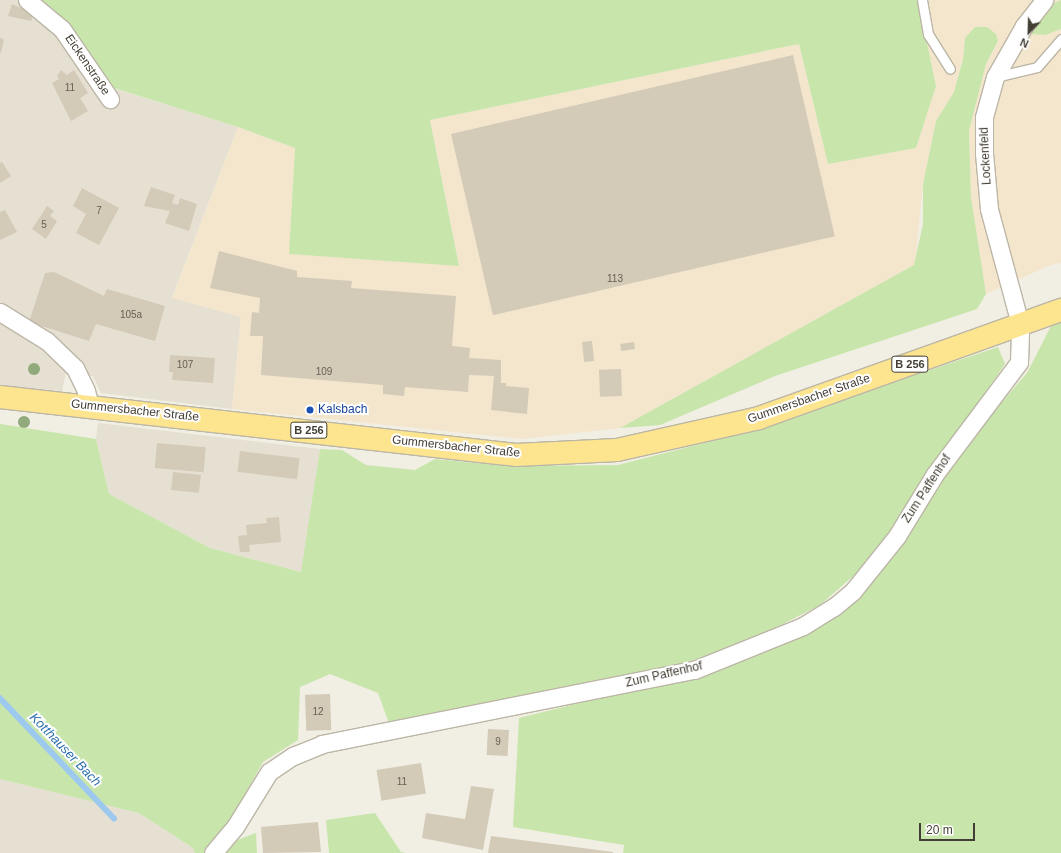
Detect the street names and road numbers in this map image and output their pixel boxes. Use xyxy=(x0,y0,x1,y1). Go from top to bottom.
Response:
street label: Eickenstraße xyxy=(61,32,113,98)
street label: Lockenfeld xyxy=(977,127,995,185)
road number: B 256 xyxy=(891,355,929,373)
street label: Gummersbacher Straße xyxy=(746,371,872,427)
street label: Gummersbacher Straße xyxy=(70,397,200,425)
road number: B 256 xyxy=(290,421,328,439)
street label: Gummersbacher Straße xyxy=(391,433,521,461)
street label: Zum Paffenhof xyxy=(900,452,954,526)
street label: Zum Paffenhof xyxy=(624,659,704,691)

